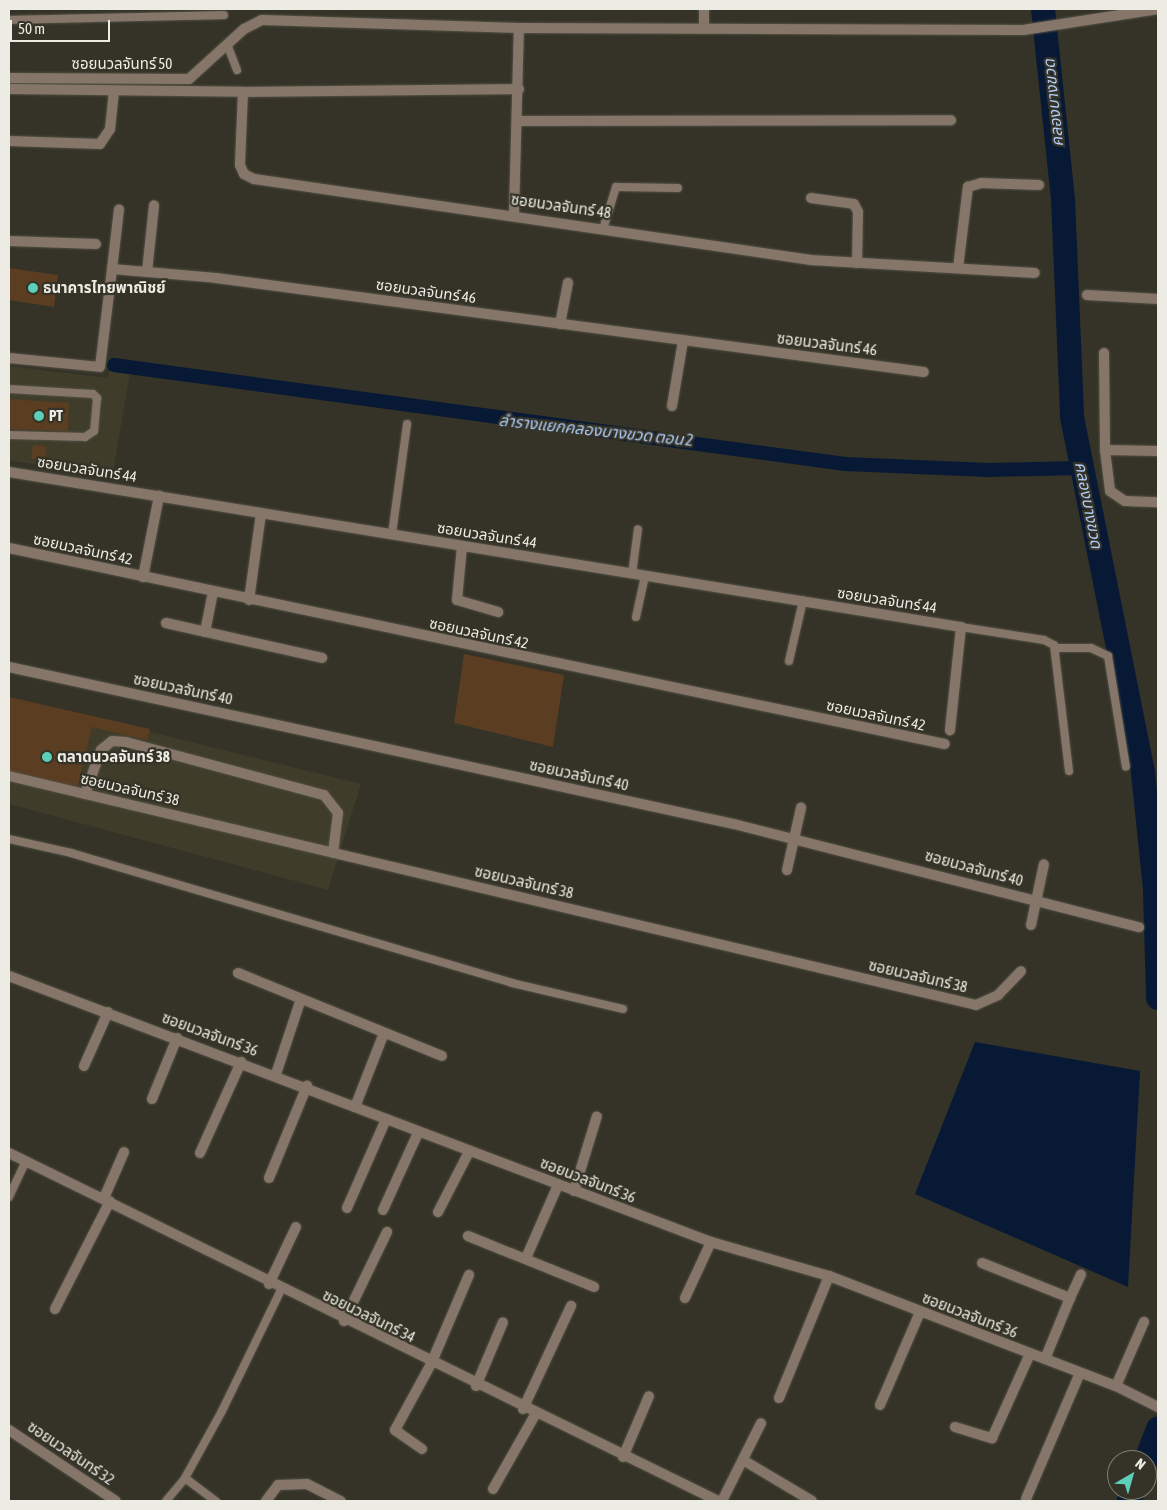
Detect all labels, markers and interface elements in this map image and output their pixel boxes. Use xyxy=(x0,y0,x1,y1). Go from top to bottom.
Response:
scale bar xyxy=(12,10,112,42)
text: 50 m xyxy=(18,20,45,37)
street label: ซอยนวลจันทร์ 50 xyxy=(72,55,172,73)
water label: คลองบางขวด xyxy=(1039,58,1067,148)
street label: ซอยนวลจันทร์ 48 xyxy=(510,190,612,222)
street label: ซอยนวลจันทร์ 46 xyxy=(375,275,477,307)
place label: ธนาคารไทยพาณิชย์ xyxy=(43,279,166,297)
marker: ธนาคารไทยพาณิชย์ xyxy=(27,282,39,294)
street label: ซอยนวลจันทร์ 46 xyxy=(776,329,878,359)
place label: PT xyxy=(49,407,63,425)
marker: PT xyxy=(33,410,45,422)
water label: ลำรางแยกคลองบางขวด ตอน 2 xyxy=(498,410,694,450)
street label: ซอยนวลจันทร์ 44 xyxy=(36,452,138,486)
water label: คลองบางขวด xyxy=(1071,460,1107,550)
street label: ซอยนวลจันทร์ 44 xyxy=(436,518,538,552)
street label: ซอยนวลจันทร์ 42 xyxy=(32,530,134,568)
street label: ซอยนวลจันทร์ 44 xyxy=(836,583,938,617)
street label: ซอยนวลจันทร์ 42 xyxy=(428,614,530,652)
street label: ซอยนวลจันทร์ 40 xyxy=(132,670,234,708)
street label: ซอยนวลจันทร์ 42 xyxy=(825,696,927,734)
place label: ตลาดนวลจันทร์ 38 xyxy=(57,748,170,766)
marker: ตลาดนวลจันทร์ 38 xyxy=(41,751,53,763)
street label: ซอยนวลจันทร์ 40 xyxy=(528,756,630,794)
street label: ซอยนวลจันทร์ 38 xyxy=(79,769,181,809)
street label: ซอยนวลจันทร์ 40 xyxy=(923,846,1025,890)
street label: ซอยนวลจันทร์ 38 xyxy=(473,862,575,902)
street label: ซอยนวลจันทร์ 38 xyxy=(867,956,969,996)
street label: ซอยนวลจันทร์ 36 xyxy=(160,1008,260,1060)
street label: ซอยนวลจันทร์ 36 xyxy=(538,1154,638,1206)
street label: ซอยนวลจันทร์ 34 xyxy=(320,1286,418,1346)
street label: ซอยนวลจันทร์ 36 xyxy=(920,1289,1020,1341)
street label: ซอยนวลจันทร์ 32 xyxy=(24,1417,118,1489)
north arrow xyxy=(1107,1450,1157,1500)
text: N xyxy=(1132,1455,1149,1473)

